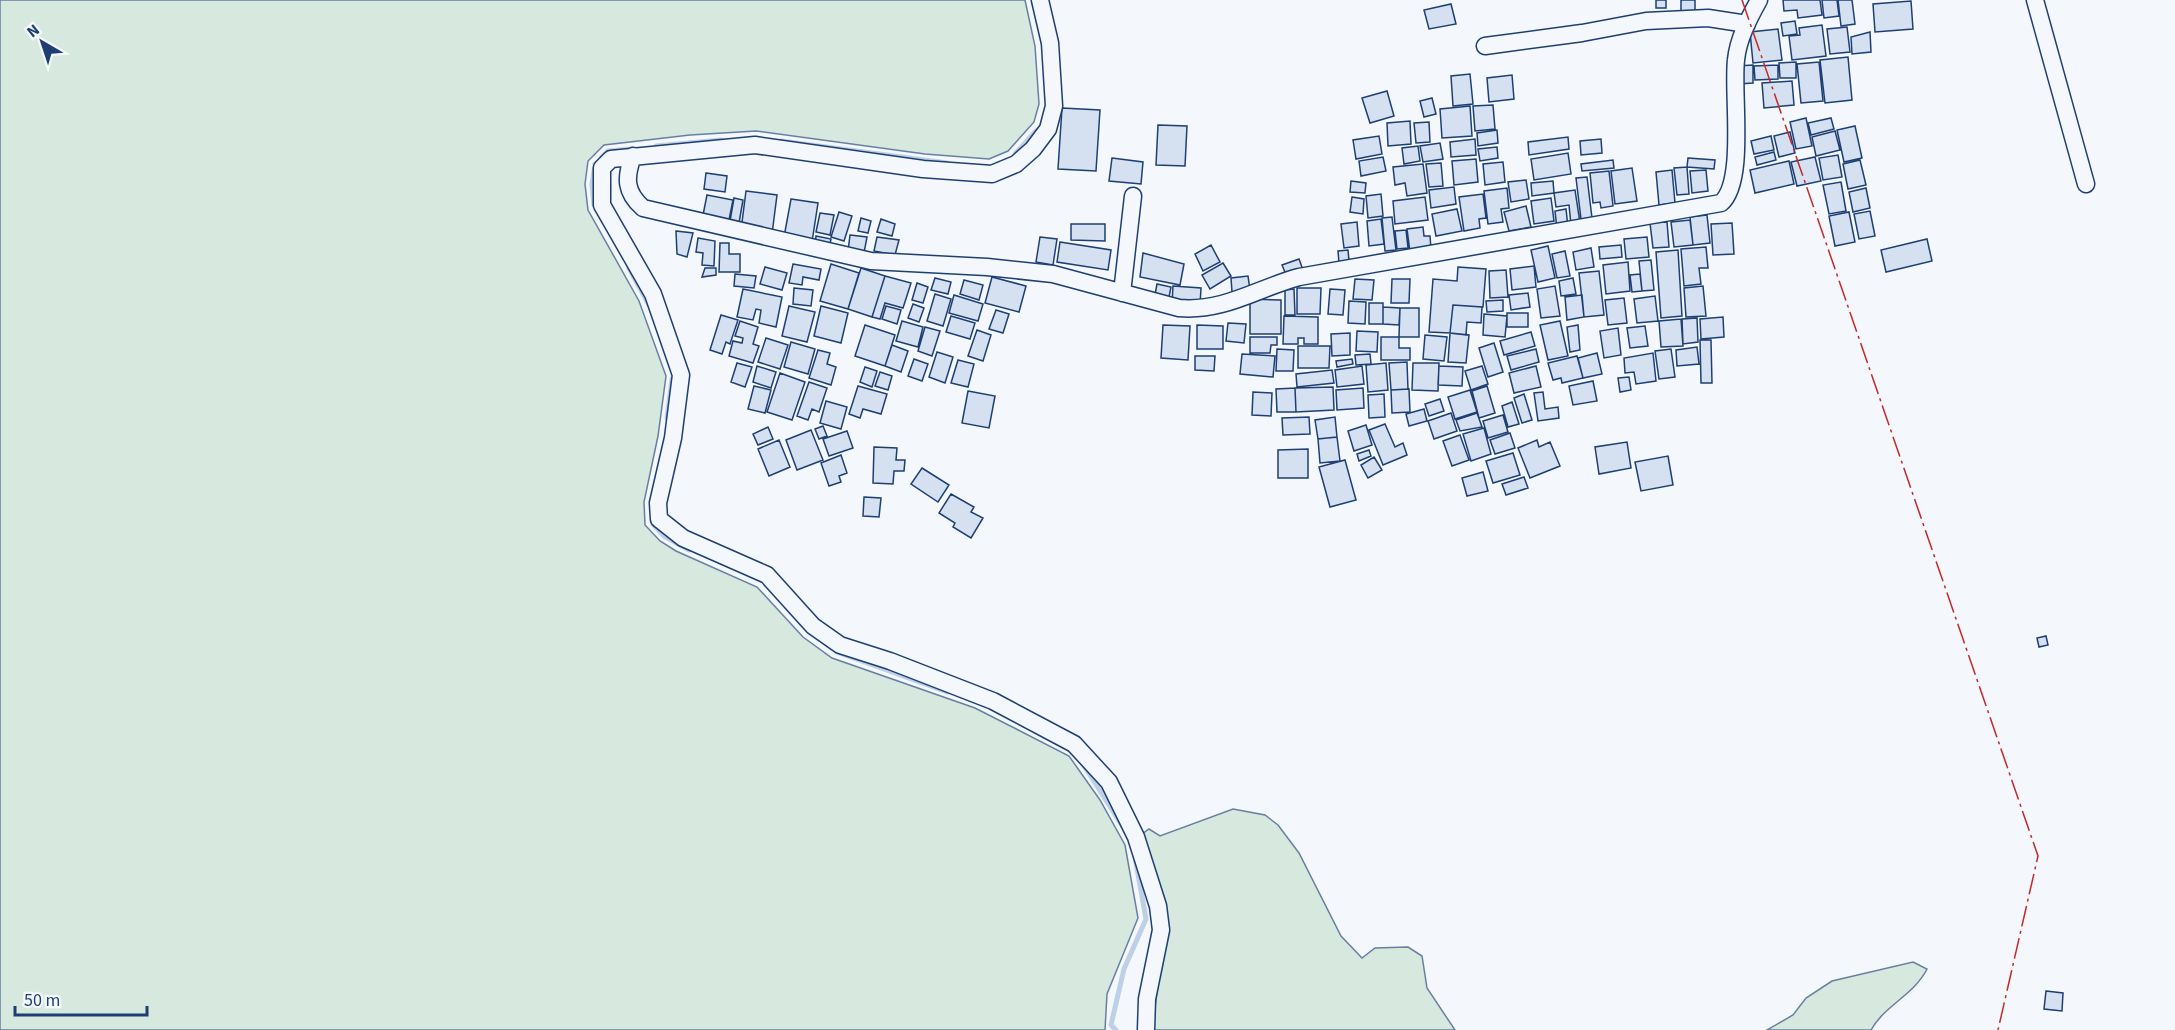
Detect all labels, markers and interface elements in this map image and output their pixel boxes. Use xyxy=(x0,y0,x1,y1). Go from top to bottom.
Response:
north arrow xyxy=(12,12,72,72)
text: N xyxy=(22,19,44,43)
scale bar xyxy=(15,979,147,1017)
text: 50 m xyxy=(24,988,60,1013)

